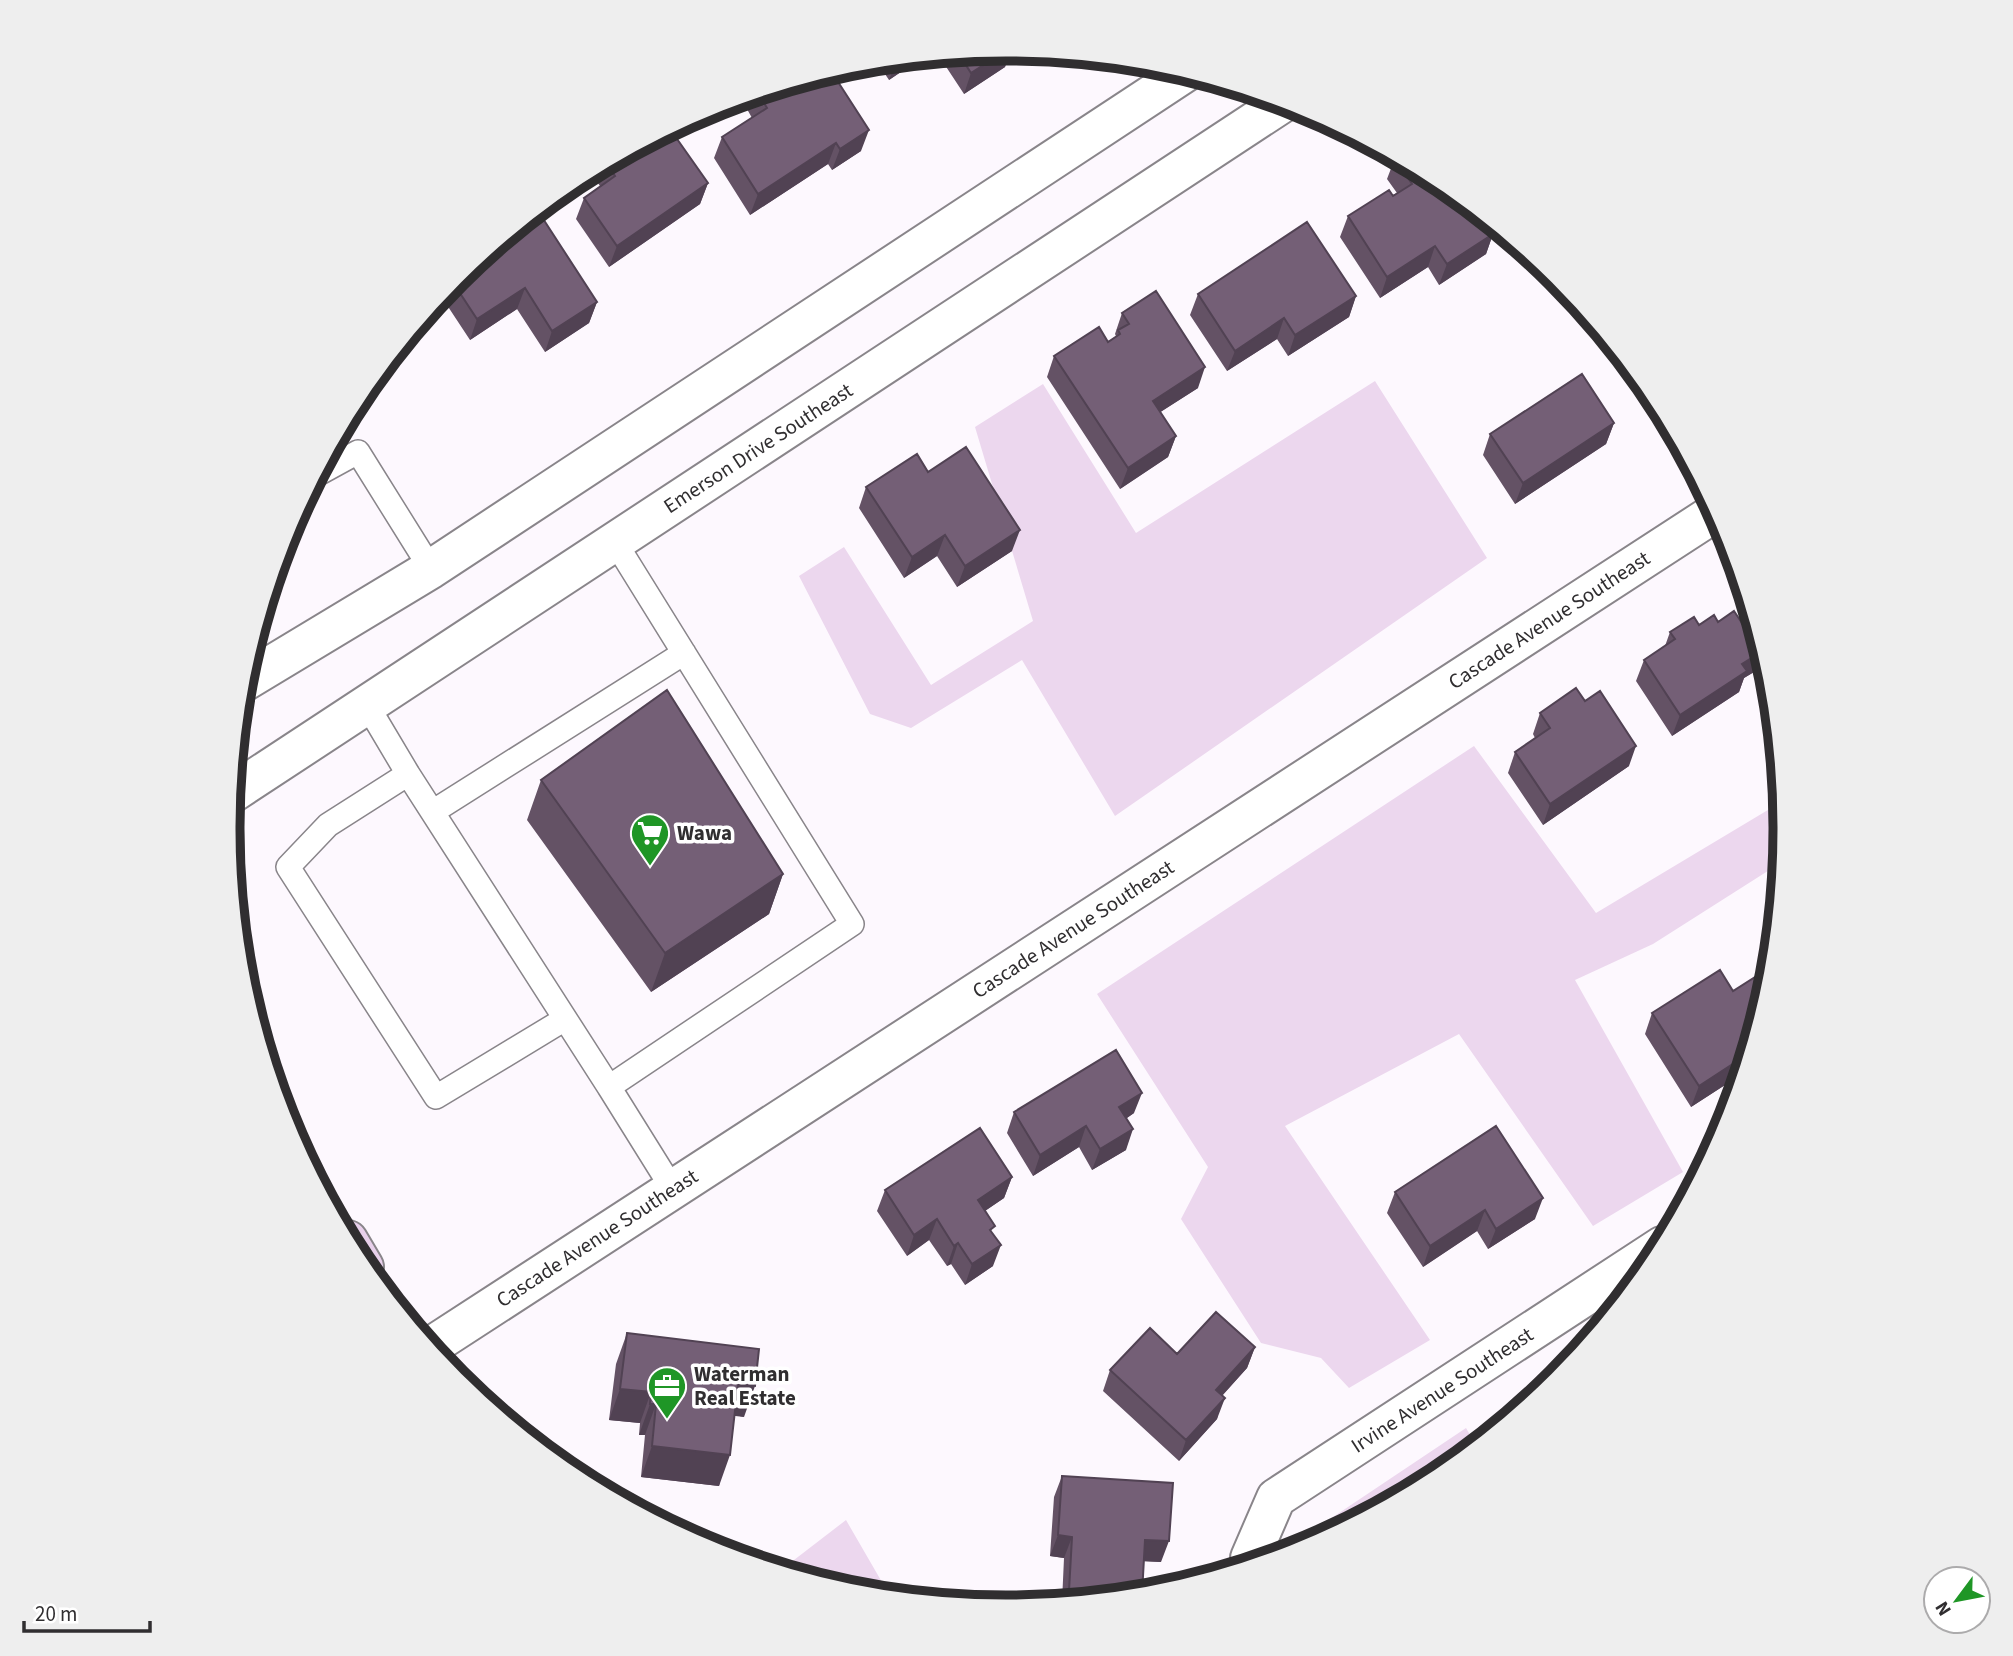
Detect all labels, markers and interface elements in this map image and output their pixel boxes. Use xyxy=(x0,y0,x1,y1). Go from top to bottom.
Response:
street label: Emerson Drive Southeast xyxy=(657,375,859,521)
street label: Cascade Avenue Southeast xyxy=(1442,543,1656,697)
supermarket icon: Wawa xyxy=(629,812,671,867)
place label: Wawa xyxy=(677,818,732,848)
street label: Cascade Avenue Southeast xyxy=(966,852,1180,1006)
street label: Cascade Avenue Southeast xyxy=(490,1161,704,1315)
street label: Irvine Avenue Southeast xyxy=(1345,1320,1539,1460)
place label: Waterman Real Estate xyxy=(694,1359,796,1413)
office icon: Waterman Real Estate xyxy=(646,1365,688,1420)
north arrow xyxy=(1922,1565,1992,1635)
scale bar xyxy=(24,1590,150,1634)
text: N xyxy=(1929,1596,1959,1621)
text: 20 m xyxy=(35,1599,77,1629)

